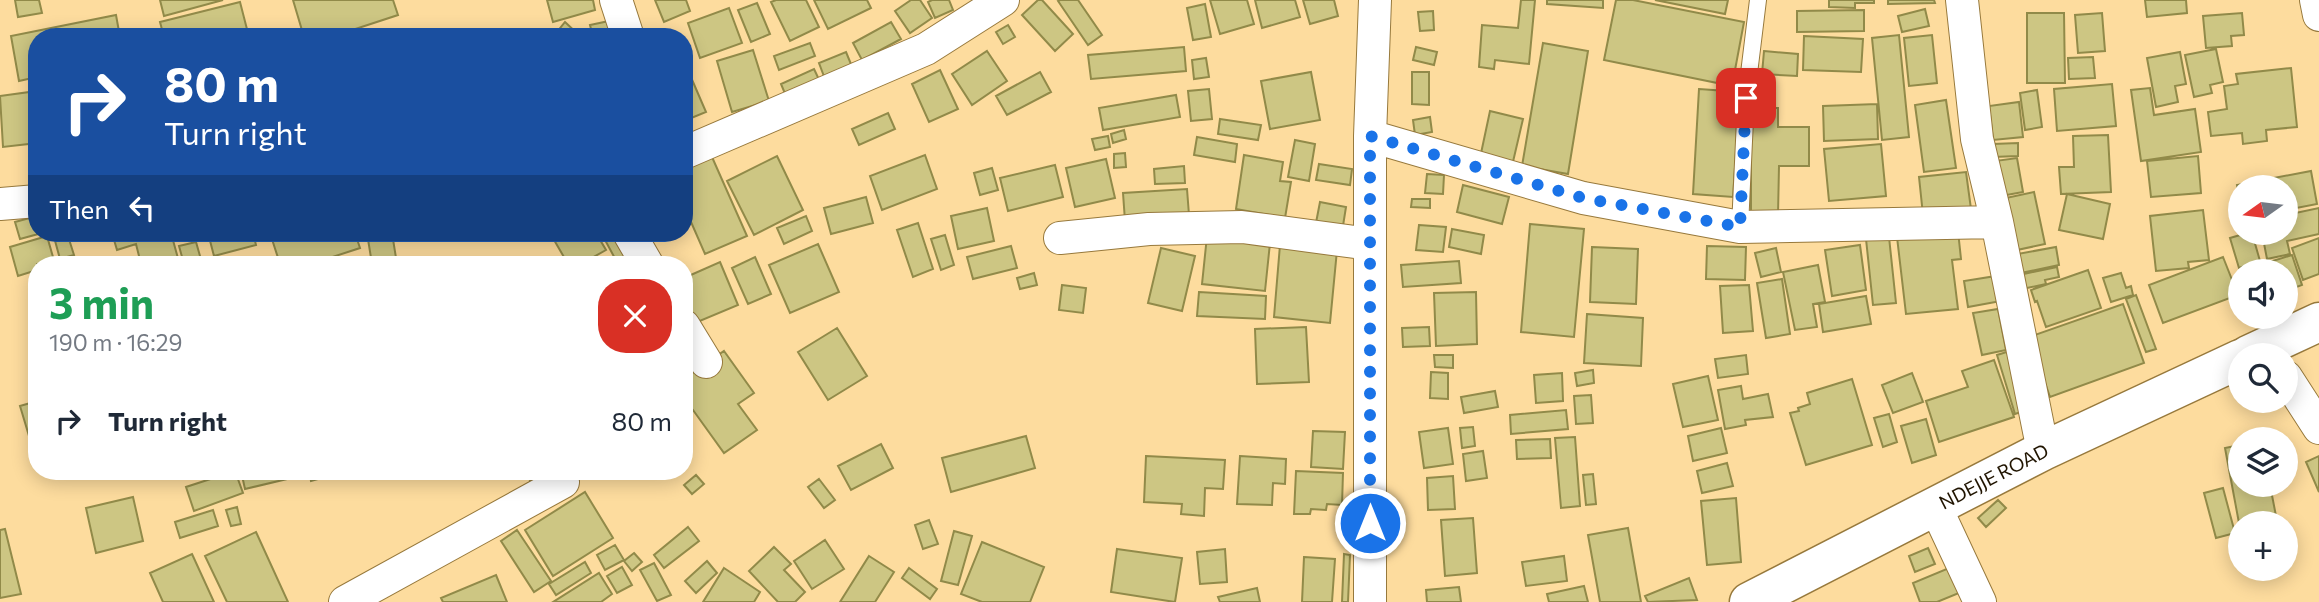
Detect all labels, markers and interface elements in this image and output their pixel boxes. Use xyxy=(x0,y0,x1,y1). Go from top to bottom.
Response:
text: 80 m xyxy=(164,52,279,112)
icon: right xyxy=(49,56,140,147)
pin xyxy=(1716,68,1776,128)
icon: arrive xyxy=(1727,79,1765,117)
text: Turn right xyxy=(164,112,307,152)
north arrow xyxy=(2228,175,2298,245)
map controls xyxy=(2228,175,2298,581)
icon: left xyxy=(123,189,161,227)
text: Then xyxy=(49,193,109,224)
button: sound xyxy=(2228,259,2298,329)
text: 3 min xyxy=(49,276,154,328)
button: close xyxy=(598,279,672,353)
text: 190 m · 16:29 xyxy=(49,328,182,356)
button: search xyxy=(2228,343,2298,413)
icon: right xyxy=(49,402,87,440)
text: Turn right xyxy=(108,405,227,436)
text: 80 m xyxy=(612,405,672,436)
button: layers xyxy=(2228,427,2298,497)
street label: NDEJJE ROAD xyxy=(1935,438,2052,514)
position arrow xyxy=(1333,486,1407,560)
button: + xyxy=(2228,511,2298,581)

